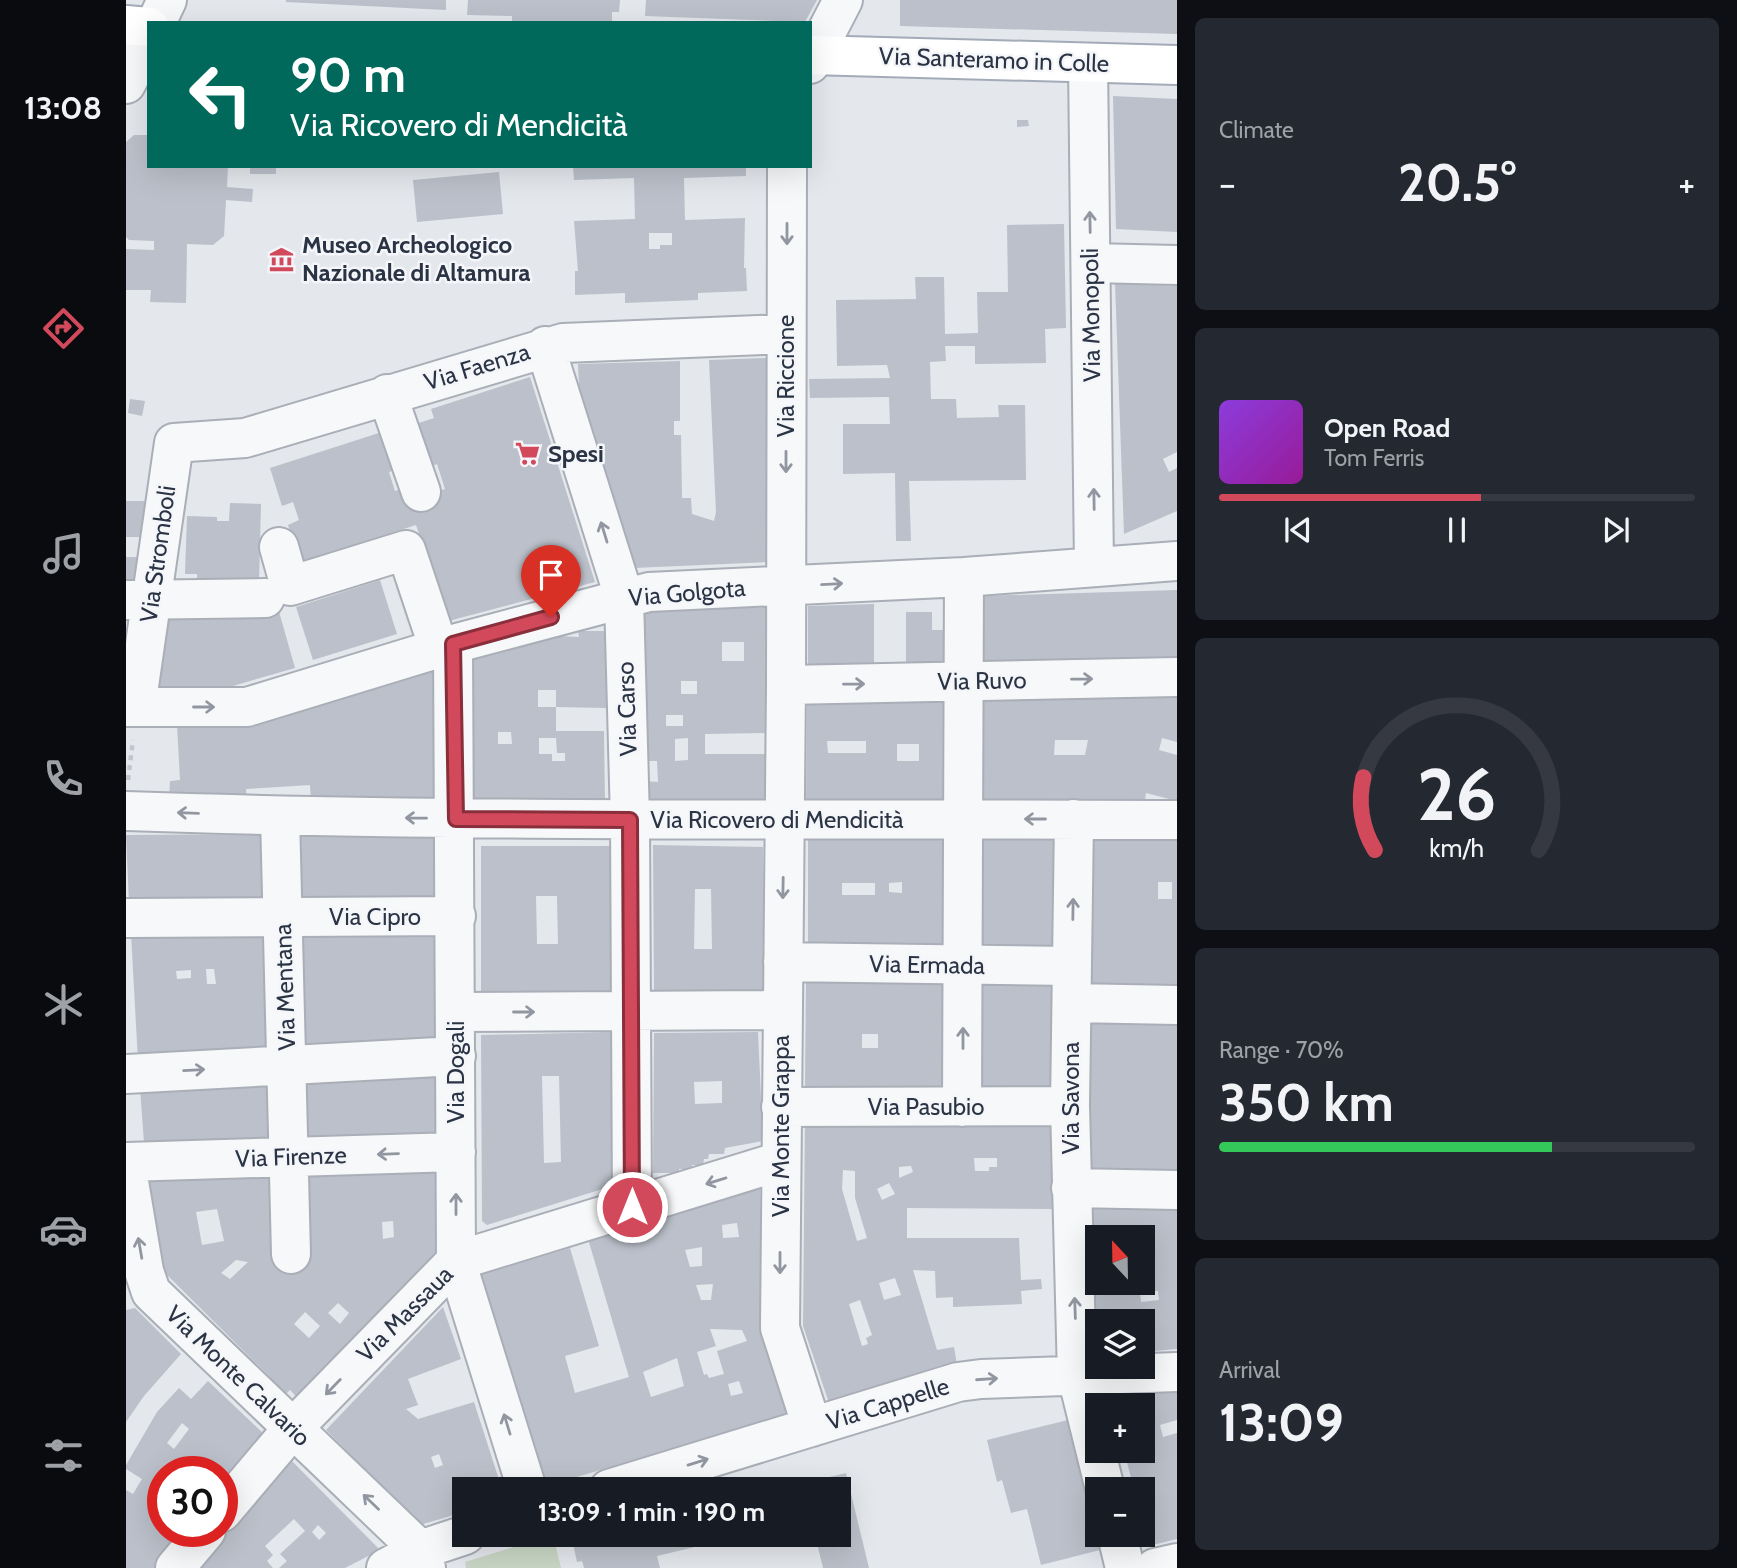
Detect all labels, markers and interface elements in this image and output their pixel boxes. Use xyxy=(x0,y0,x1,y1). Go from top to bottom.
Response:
street label: Via Santeramo in Colle xyxy=(878,41,1110,78)
text: 90 m xyxy=(290,45,406,104)
icon: left xyxy=(175,49,266,140)
text: 13:08 xyxy=(24,88,102,127)
text: Via Ricovero di Mendicità xyxy=(290,105,628,144)
text: Climate xyxy=(1219,116,1294,144)
text: 20.5° xyxy=(1398,151,1516,214)
text: − xyxy=(1219,160,1236,207)
text: + xyxy=(1678,160,1695,207)
one-way arrow xyxy=(1084,211,1097,234)
one-way arrow xyxy=(780,223,794,246)
place label: Museo Archeologico Nazionale di Altamura xyxy=(302,230,530,287)
museum icon: Museo Archeologico Nazionale di Altamura xyxy=(268,245,296,273)
street label: Via Monopoli xyxy=(1075,248,1106,382)
icon: directions xyxy=(39,304,88,353)
street label: Via Riccione xyxy=(771,315,800,437)
street label: Via Faenza xyxy=(421,337,534,396)
text: Open Road xyxy=(1324,412,1450,444)
place label: Spesi xyxy=(548,439,604,468)
supermarket icon: Spesi xyxy=(514,440,542,468)
text: Tom Ferris xyxy=(1324,444,1424,472)
one-way arrow xyxy=(779,450,793,473)
street label: Via Stromboli xyxy=(134,483,181,624)
one-way arrow xyxy=(1087,487,1100,510)
icon: previous xyxy=(1279,511,1317,549)
icon: pause xyxy=(1438,511,1476,549)
icon: next xyxy=(1597,511,1635,549)
one-way arrow xyxy=(596,521,609,543)
icon: music xyxy=(39,529,88,578)
pin xyxy=(521,545,581,617)
icon: arrive xyxy=(532,556,570,594)
street label: Via Golgota xyxy=(627,573,747,612)
one-way arrow xyxy=(820,577,843,590)
street label: Via Carso xyxy=(610,661,643,757)
street label: Via Ruvo xyxy=(937,665,1027,696)
one-way arrow xyxy=(1070,672,1093,686)
one-way arrow xyxy=(843,677,866,690)
one-way arrow xyxy=(193,700,216,714)
text: 26 xyxy=(1417,750,1497,838)
icon: phone xyxy=(39,754,88,803)
street label: Via Ricovero di Mendicità xyxy=(650,805,904,834)
one-way arrow xyxy=(177,807,200,820)
one-way arrow xyxy=(405,811,428,825)
one-way arrow xyxy=(1024,812,1047,826)
text: km/h xyxy=(1430,833,1484,863)
one-way arrow xyxy=(777,877,790,900)
one-way arrow xyxy=(1066,897,1079,920)
street label: Via Cipro xyxy=(329,902,421,931)
street label: Via Mentana xyxy=(268,923,301,1051)
street label: Via Ermada xyxy=(869,949,986,980)
icon: climate xyxy=(39,980,88,1029)
one-way arrow xyxy=(512,1005,535,1019)
street label: Via Dogali xyxy=(441,1021,470,1123)
one-way arrow xyxy=(956,1027,970,1050)
street label: Via Monte Grappa xyxy=(766,1034,795,1217)
text: Range · 70% xyxy=(1219,1036,1344,1064)
street label: Via Savona xyxy=(1056,1041,1085,1154)
one-way arrow xyxy=(182,1064,205,1077)
text: 350 km xyxy=(1219,1071,1394,1134)
street label: Via Pasubio xyxy=(868,1092,984,1121)
street label: Via Firenze xyxy=(235,1140,347,1173)
one-way arrow xyxy=(377,1148,400,1161)
position arrow xyxy=(595,1170,669,1244)
one-way arrow xyxy=(705,1176,727,1189)
one-way arrow xyxy=(449,1193,463,1216)
icon: car xyxy=(39,1205,88,1254)
north arrow xyxy=(1085,1225,1155,1295)
map controls xyxy=(1085,1225,1155,1547)
one-way arrow xyxy=(133,1237,146,1260)
one-way arrow xyxy=(774,1251,787,1274)
street label: Via Massaua xyxy=(351,1259,459,1368)
one-way arrow xyxy=(1068,1296,1081,1319)
street label: Via Monte Calvario xyxy=(160,1299,317,1452)
button: layers xyxy=(1085,1309,1155,1379)
text: Arrival xyxy=(1219,1356,1280,1384)
street label: Via Cappelle xyxy=(823,1371,953,1436)
one-way arrow xyxy=(975,1372,997,1385)
one-way arrow xyxy=(325,1378,342,1395)
text: 13:09 xyxy=(1219,1391,1344,1454)
button: + xyxy=(1085,1393,1155,1463)
one-way arrow xyxy=(499,1413,512,1435)
icon: filters xyxy=(39,1431,88,1480)
one-way arrow xyxy=(686,1455,708,1467)
speed limit sign: 30 xyxy=(147,1456,238,1547)
button: − xyxy=(1085,1477,1155,1547)
one-way arrow xyxy=(363,1494,380,1511)
text: 13:09 · 1 min · 190 m xyxy=(538,1496,765,1528)

